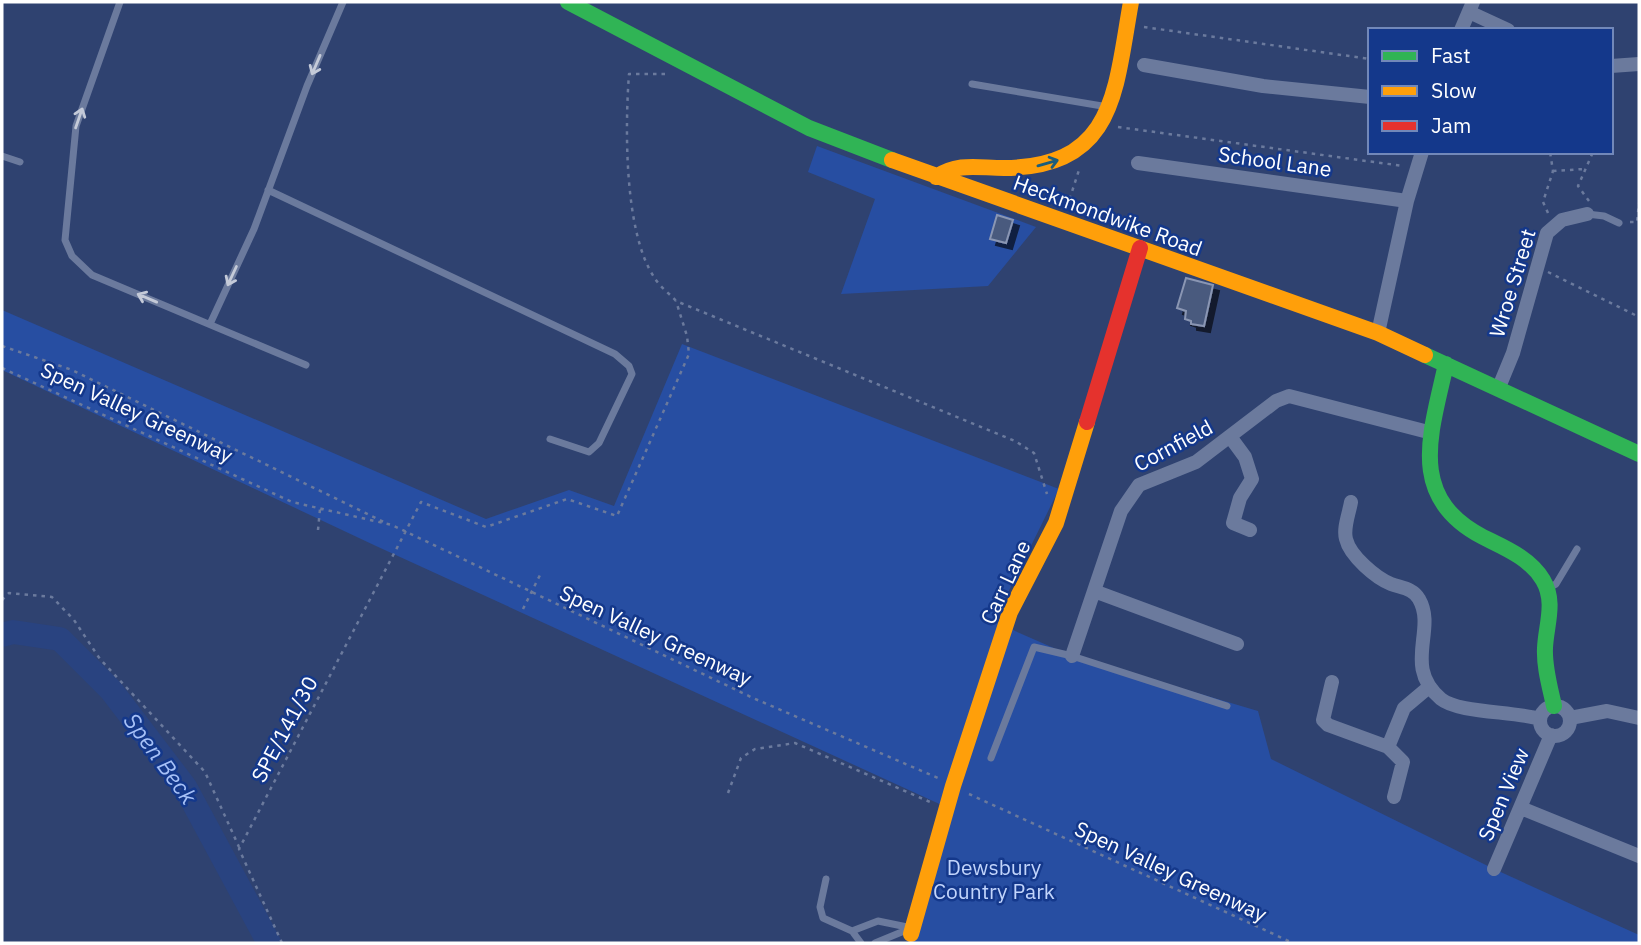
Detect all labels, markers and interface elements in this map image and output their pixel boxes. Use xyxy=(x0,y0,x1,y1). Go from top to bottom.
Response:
legend xyxy=(1368,28,1613,154)
text: Fast xyxy=(1431,41,1471,69)
one-way arrow xyxy=(309,53,322,75)
text: Slow xyxy=(1431,76,1477,104)
one-way arrow xyxy=(74,108,87,130)
text: Jam xyxy=(1431,111,1471,139)
street label: School Lane xyxy=(1217,139,1333,183)
one-way arrow xyxy=(1037,156,1059,169)
street label: Heckmondwike Road xyxy=(1010,168,1206,262)
street label: Wroe Street xyxy=(1482,225,1542,341)
one-way arrow xyxy=(225,265,239,286)
one-way arrow xyxy=(136,290,158,303)
street label: Spen Valley Greenway xyxy=(36,355,238,469)
street label: Cornfield xyxy=(1129,413,1217,477)
street label: Carr Lane xyxy=(973,535,1037,629)
street label: Spen Valley Greenway xyxy=(555,578,757,692)
street label: SPE/141/30 xyxy=(244,671,324,787)
water label: Spen Beck xyxy=(118,706,205,810)
street label: Spen View xyxy=(1471,743,1535,845)
street label: Spen Valley Greenway xyxy=(1070,814,1272,928)
park label: Dewsbury Country Park xyxy=(933,853,1055,905)

